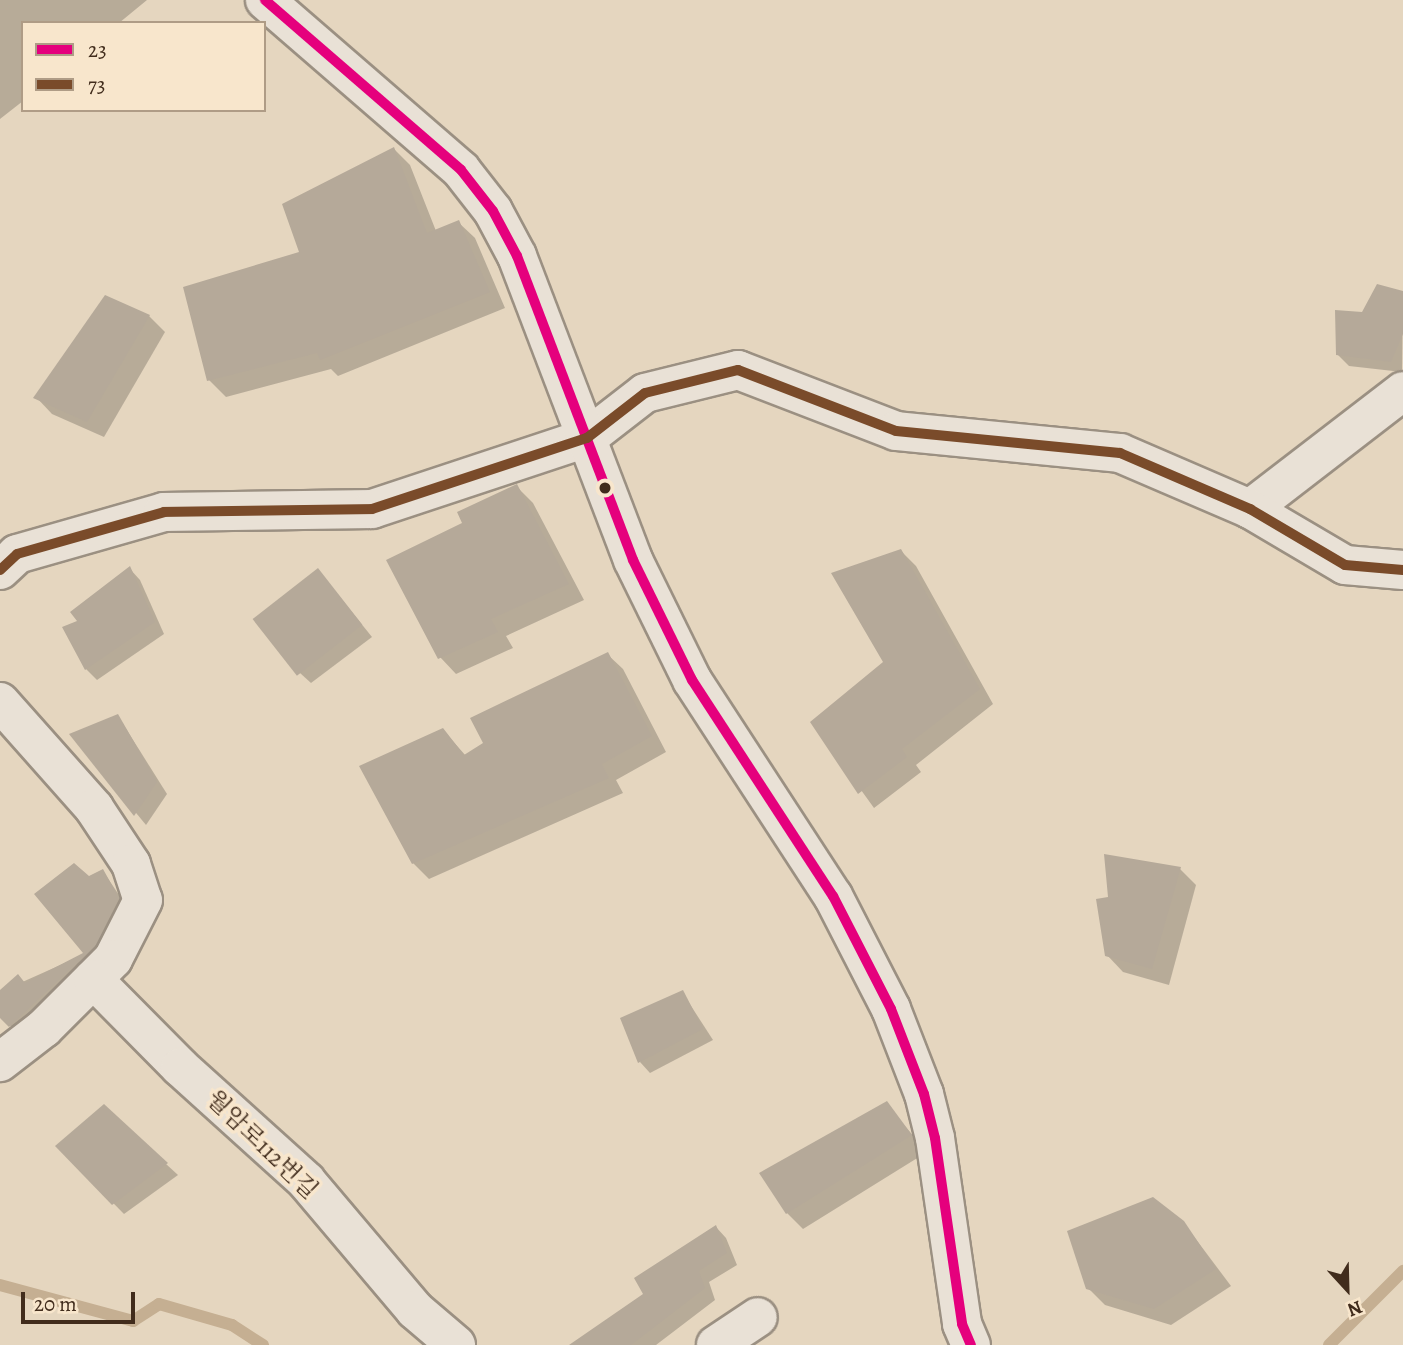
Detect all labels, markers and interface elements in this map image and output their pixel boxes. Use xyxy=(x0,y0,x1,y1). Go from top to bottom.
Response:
legend xyxy=(21,21,266,112)
text: 23 xyxy=(88,36,107,64)
text: 73 xyxy=(88,71,106,99)
unlabelled marker xyxy=(598,481,612,495)
street label: 월암로112번길 xyxy=(200,1085,324,1205)
north arrow xyxy=(1312,1254,1382,1324)
scale bar xyxy=(24,1278,138,1322)
text: 20 m xyxy=(34,1290,77,1318)
text: N xyxy=(1344,1294,1366,1323)

